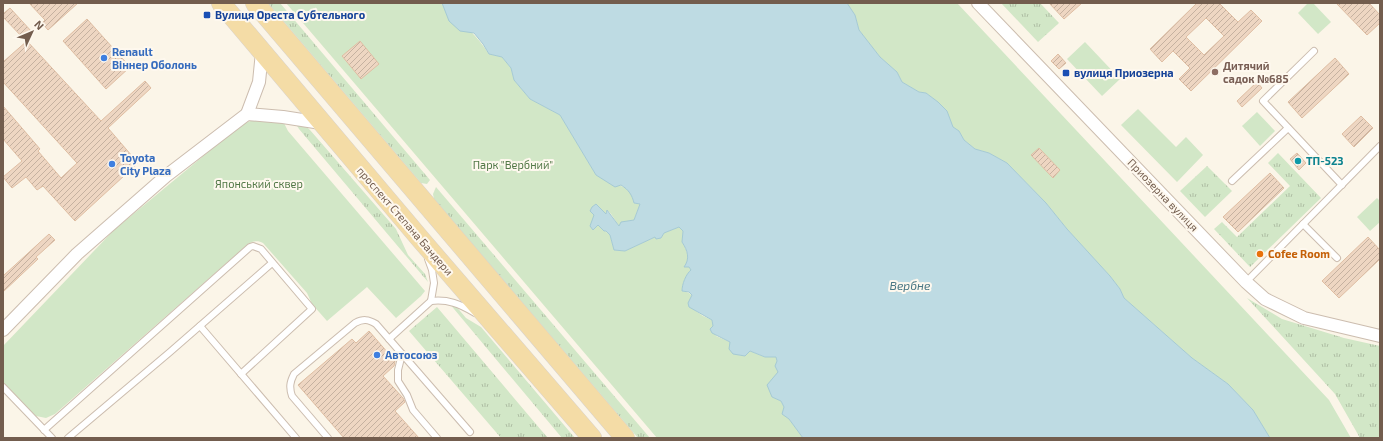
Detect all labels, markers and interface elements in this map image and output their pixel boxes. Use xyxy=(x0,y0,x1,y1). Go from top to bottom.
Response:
place label: Вулиця Ореста Субтельного xyxy=(215,8,366,21)
marker: Вулиця Ореста Субтельного xyxy=(202,10,212,20)
north arrow xyxy=(12,12,52,52)
text: N xyxy=(32,17,47,32)
place label: Renault Віннер Оболонь xyxy=(112,45,197,71)
marker: Renault Віннер Оболонь xyxy=(99,53,109,63)
place label: Дитячий садок №685 xyxy=(1223,59,1289,85)
place label: вулиця Приозерна xyxy=(1074,66,1174,79)
marker: Дитячий садок №685 xyxy=(1210,67,1220,77)
marker: вулиця Приозерна xyxy=(1061,68,1071,78)
place label: Toyota City Plaza xyxy=(120,151,171,178)
place label: ТП-523 xyxy=(1306,154,1344,167)
street label: Приозерна вулиця xyxy=(1125,156,1201,234)
marker: ТП-523 xyxy=(1293,156,1303,166)
park label: Парк "Вербний" xyxy=(473,158,553,171)
marker: Toyota City Plaza xyxy=(107,159,117,169)
street label: проспект Степана Бандери xyxy=(355,164,456,278)
park label: Японський сквер xyxy=(215,177,303,190)
place label: Cofee Room xyxy=(1268,247,1330,260)
marker: Cofee Room xyxy=(1255,249,1265,259)
water label: Вербне xyxy=(889,278,931,292)
place label: Автосоюз xyxy=(385,348,438,361)
marker: Автосоюз xyxy=(372,350,382,360)

